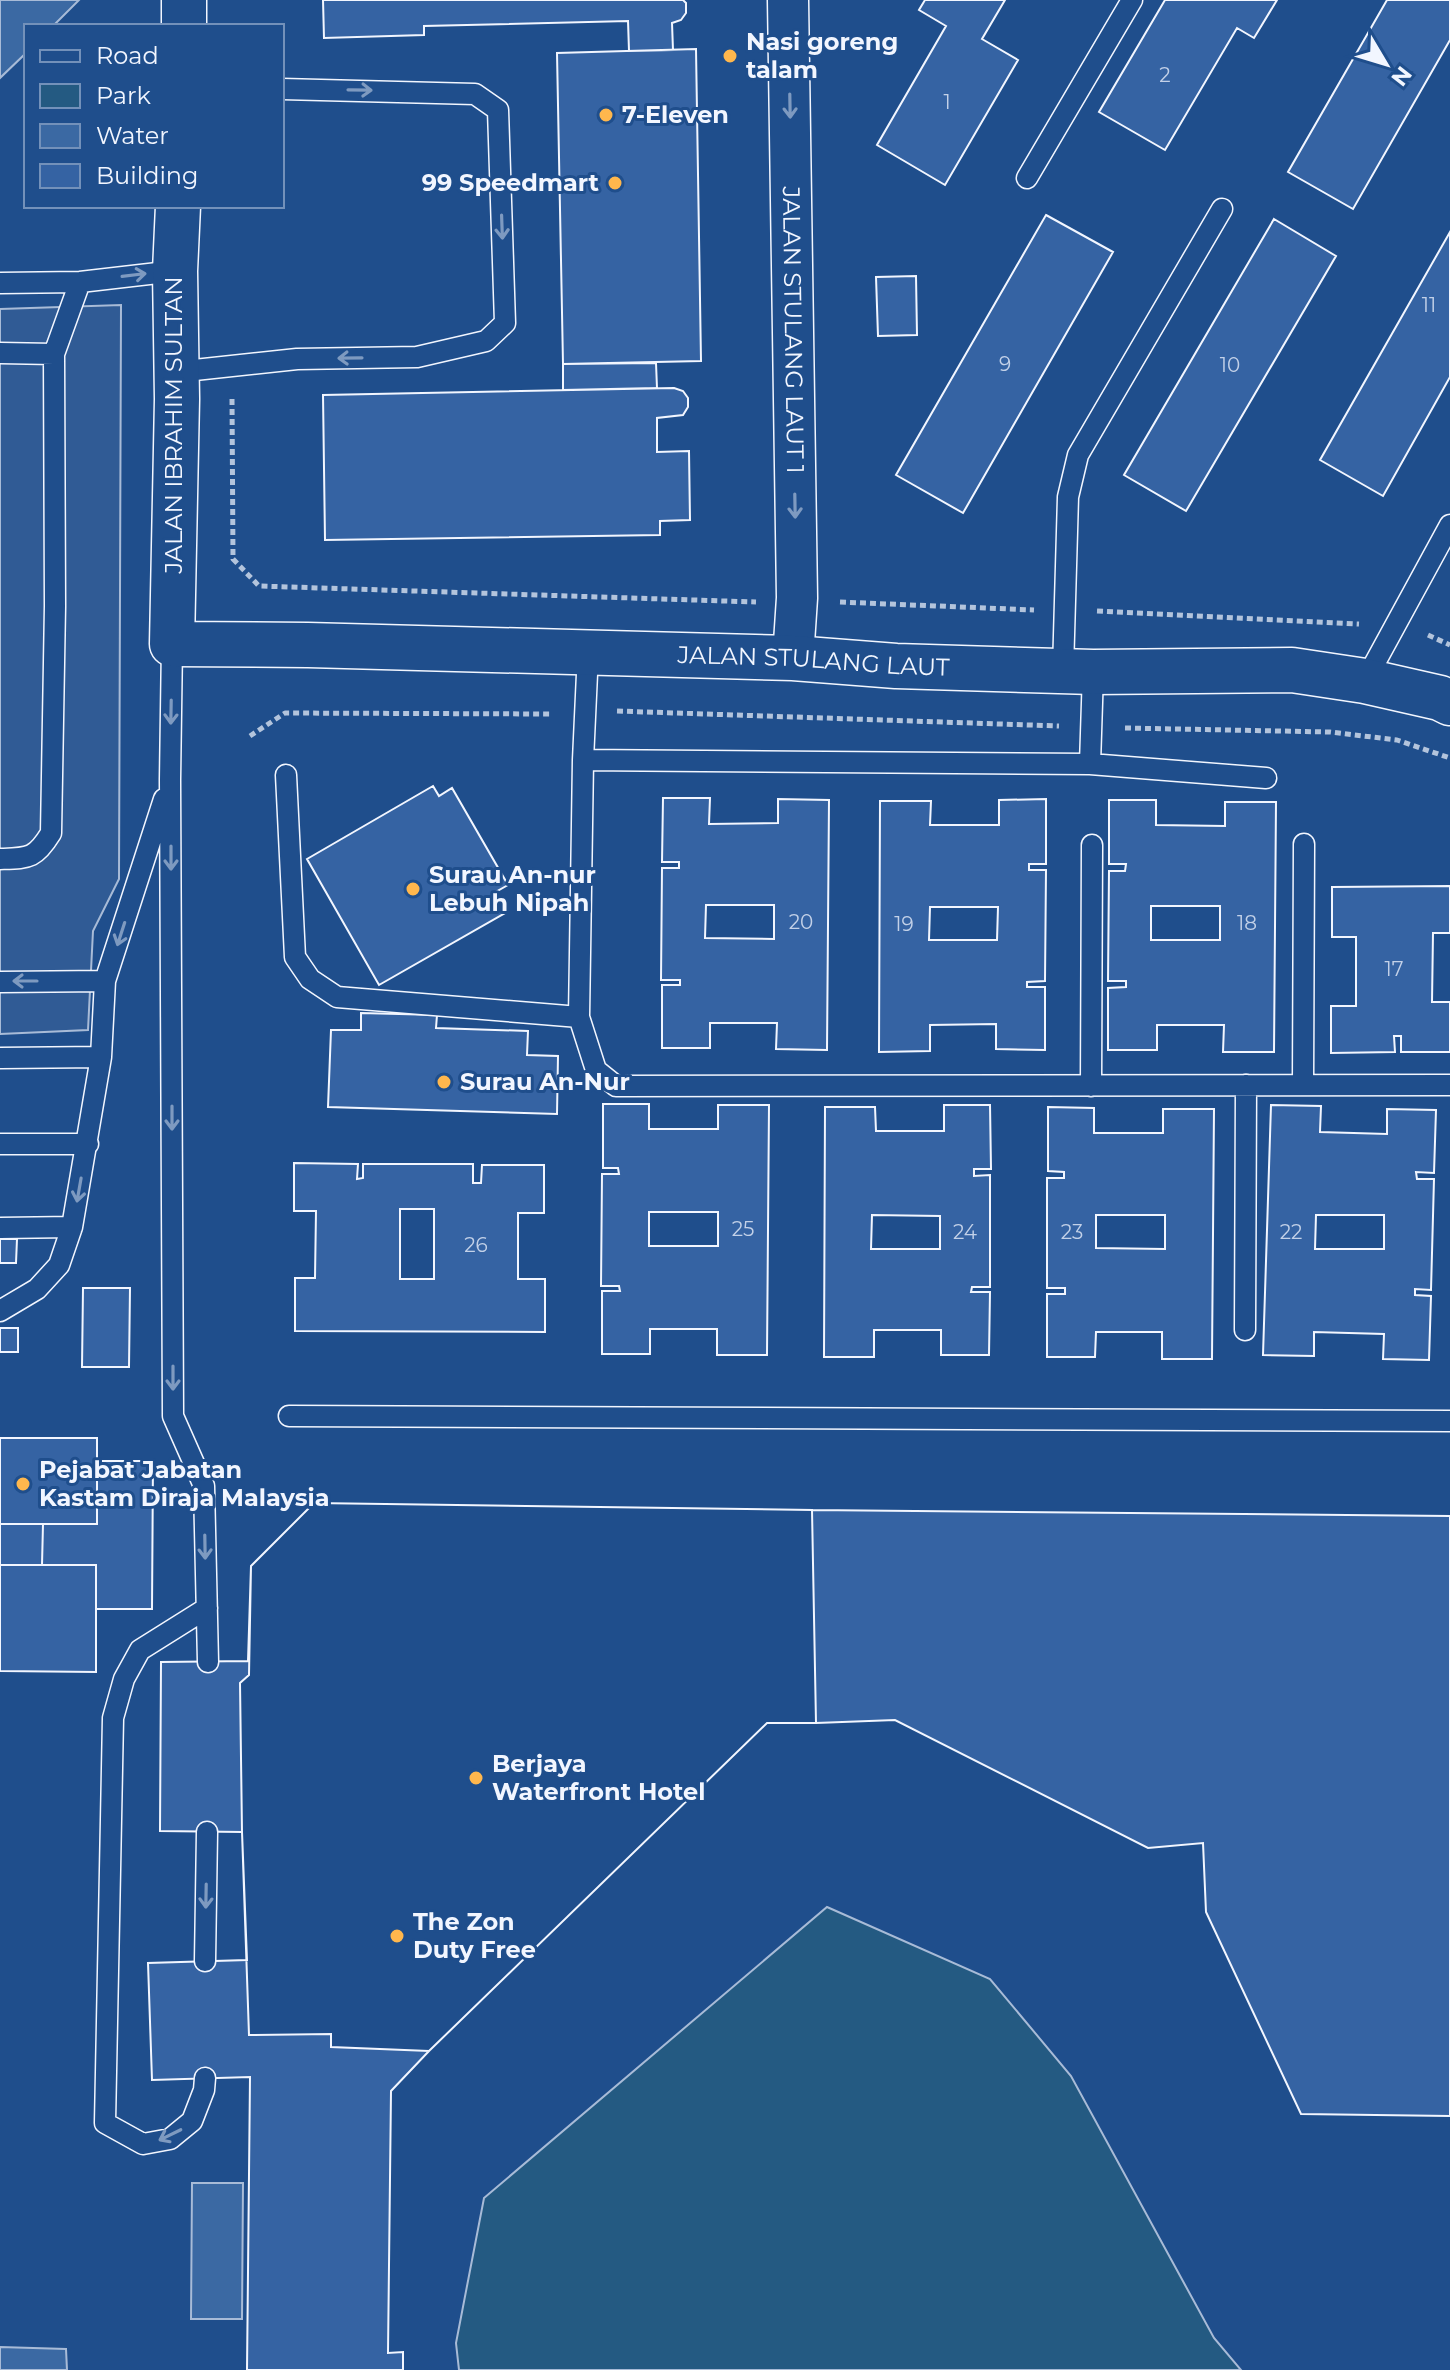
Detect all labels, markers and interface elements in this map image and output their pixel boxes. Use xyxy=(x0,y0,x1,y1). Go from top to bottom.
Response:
legend xyxy=(24,24,284,208)
north arrow xyxy=(1346,24,1426,104)
place label: Nasi goreng talam xyxy=(746,27,898,84)
text: Road xyxy=(96,41,159,70)
marker: Nasi goreng talam xyxy=(721,47,739,65)
text: N xyxy=(1385,61,1417,91)
house number: 2 xyxy=(1159,63,1171,87)
text: Park xyxy=(96,81,151,110)
one-way arrow xyxy=(346,82,373,98)
house number: 1 xyxy=(943,90,951,114)
one-way arrow xyxy=(782,92,797,119)
place label: 7-Eleven xyxy=(622,100,729,129)
marker: 7-Eleven xyxy=(597,106,615,124)
text: Water xyxy=(96,121,169,150)
text: Building xyxy=(96,161,199,190)
place label: 99 Speedmart xyxy=(422,168,600,197)
marker: 99 Speedmart xyxy=(606,174,624,192)
street label: JALAN STULANG LAUT 1 xyxy=(777,185,810,474)
one-way arrow xyxy=(494,213,509,240)
one-way arrow xyxy=(120,268,147,283)
street label: JALAN IBRAHIM SULTAN xyxy=(159,276,188,575)
house number: 11 xyxy=(1422,293,1436,317)
one-way arrow xyxy=(337,350,364,366)
house number: 9 xyxy=(999,352,1011,376)
house number: 10 xyxy=(1220,353,1240,377)
one-way arrow xyxy=(788,492,803,519)
street label: JALAN STULANG LAUT xyxy=(676,640,950,682)
one-way arrow xyxy=(164,698,179,725)
one-way arrow xyxy=(163,844,179,871)
place label: Surau An-nur Lebuh Nipah xyxy=(429,860,596,917)
marker: Surau An-nur Lebuh Nipah xyxy=(404,880,422,898)
house number: 20 xyxy=(789,910,813,934)
house number: 18 xyxy=(1237,911,1257,935)
house number: 19 xyxy=(894,912,914,936)
one-way arrow xyxy=(112,921,127,946)
house number: 17 xyxy=(1385,957,1404,981)
one-way arrow xyxy=(12,974,39,989)
place label: Surau An-Nur xyxy=(460,1067,630,1096)
marker: Surau An-Nur xyxy=(435,1073,453,1091)
one-way arrow xyxy=(164,1104,180,1131)
one-way arrow xyxy=(71,1176,86,1202)
house number: 25 xyxy=(732,1217,754,1241)
house number: 24 xyxy=(953,1220,977,1244)
house number: 23 xyxy=(1061,1220,1083,1244)
house number: 22 xyxy=(1280,1220,1302,1244)
house number: 26 xyxy=(464,1233,488,1257)
one-way arrow xyxy=(165,1364,181,1391)
place label: Pejabat Jabatan Kastam Diraja Malaysia xyxy=(39,1455,330,1512)
marker: Pejabat Jabatan Kastam Diraja Malaysia xyxy=(14,1475,32,1493)
one-way arrow xyxy=(197,1533,213,1560)
place label: Berjaya Waterfront Hotel xyxy=(492,1749,705,1806)
marker: Berjaya Waterfront Hotel xyxy=(467,1769,485,1787)
one-way arrow xyxy=(198,1882,214,1909)
place label: The Zon Duty Free xyxy=(413,1907,536,1964)
marker: The Zon Duty Free xyxy=(388,1927,406,1945)
one-way arrow xyxy=(159,2128,182,2143)

